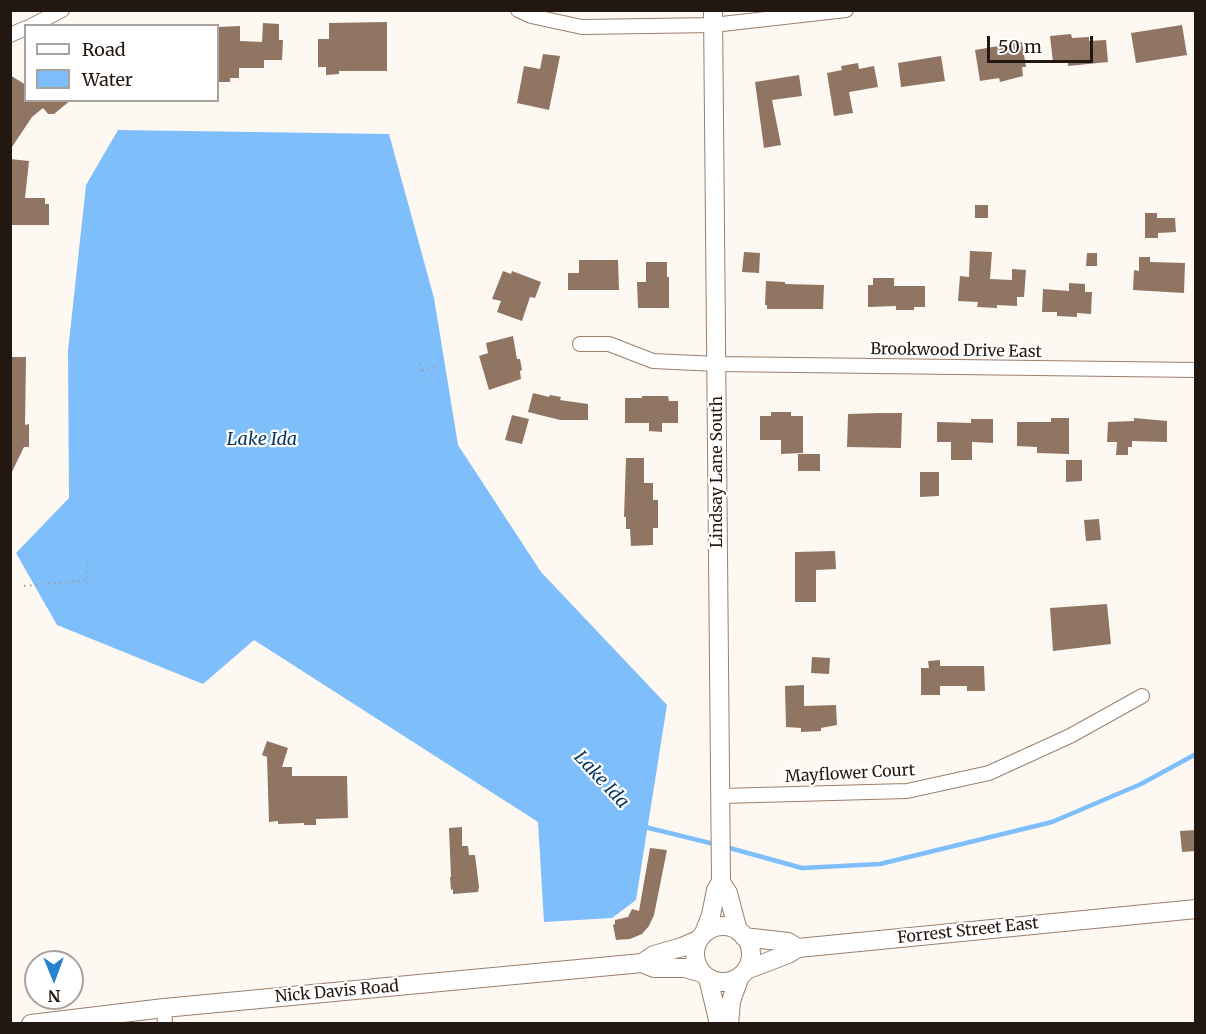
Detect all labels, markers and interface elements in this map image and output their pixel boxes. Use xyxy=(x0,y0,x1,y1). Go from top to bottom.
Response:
legend xyxy=(24,24,219,102)
scale bar xyxy=(990,24,1096,62)
text: 50 m xyxy=(998,35,1042,58)
text: Road xyxy=(82,38,126,61)
text: Water xyxy=(82,68,133,91)
street label: Brookwood Drive East xyxy=(870,340,1042,362)
street label: Lindsay Lane South xyxy=(707,396,727,548)
water label: Lake Ida xyxy=(227,429,297,451)
water label: Lake Ida xyxy=(569,747,633,813)
street label: Mayflower Court xyxy=(785,761,915,787)
street label: Forrest Street East xyxy=(896,914,1040,948)
north arrow xyxy=(24,950,84,1010)
street label: Nick Davis Road xyxy=(274,977,400,1007)
text: N xyxy=(48,986,61,1006)

